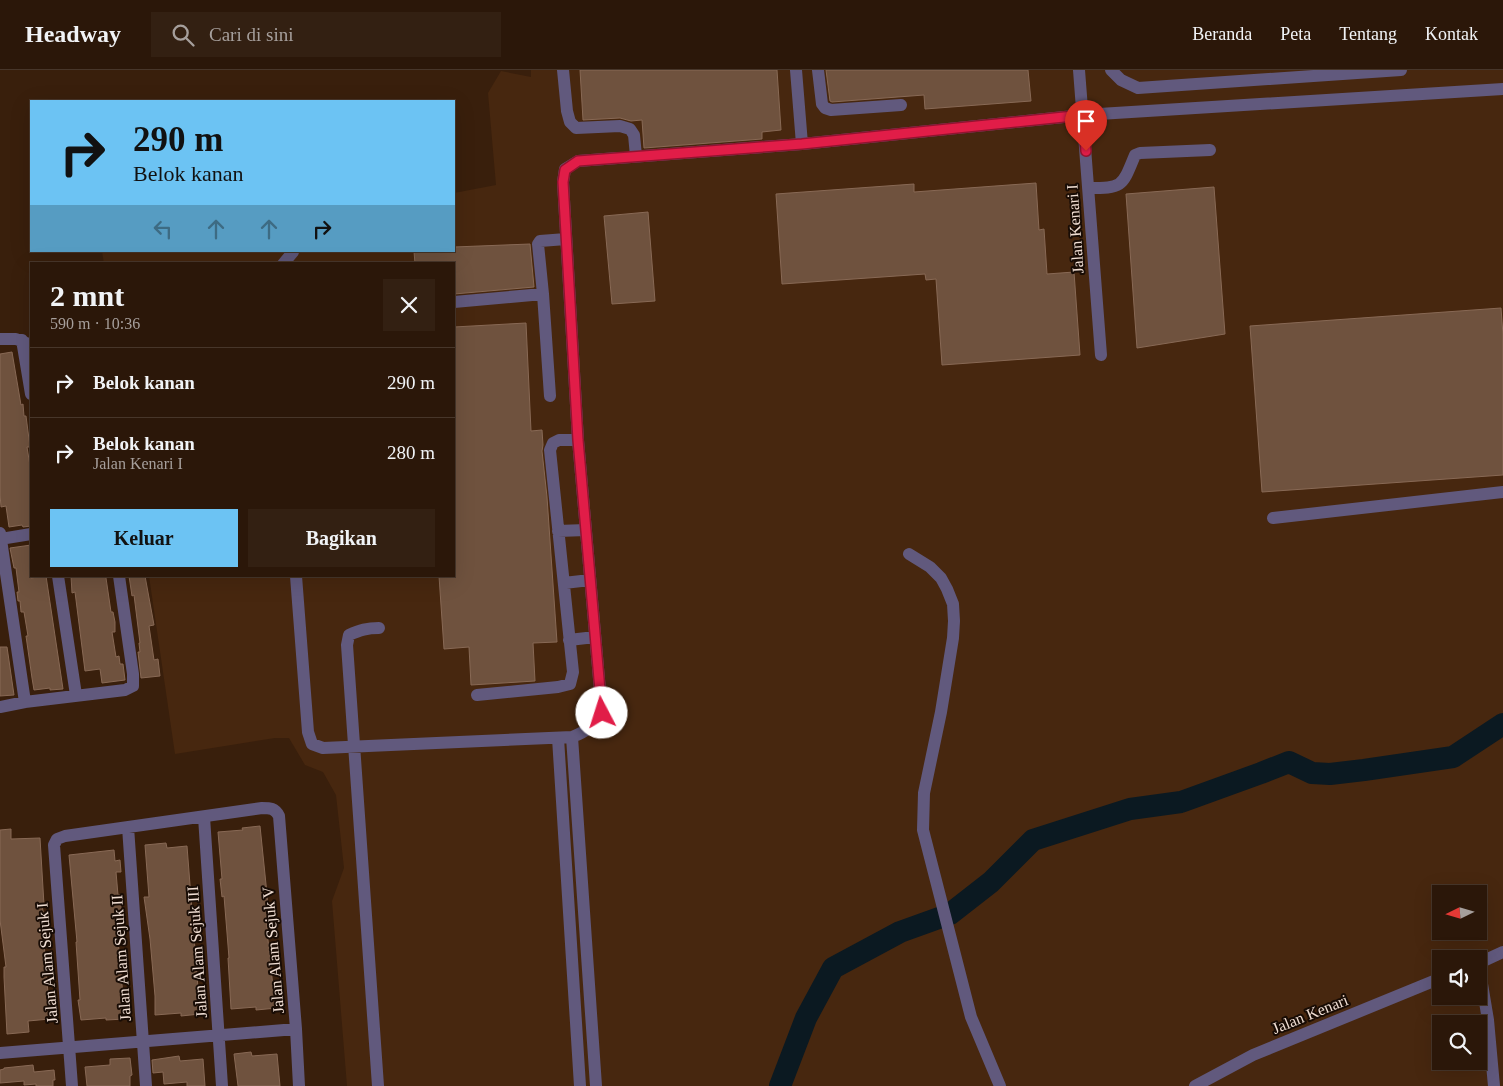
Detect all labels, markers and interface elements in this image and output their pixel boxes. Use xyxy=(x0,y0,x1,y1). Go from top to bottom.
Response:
search box xyxy=(151,12,501,57)
text: Headway xyxy=(25,21,121,47)
icon: search xyxy=(169,21,197,49)
text: Cari di sini xyxy=(209,24,293,45)
text: Beranda xyxy=(1192,24,1252,44)
text: Peta xyxy=(1280,24,1311,44)
text: Tentang xyxy=(1339,24,1397,44)
text: Kontak xyxy=(1425,24,1478,44)
pin xyxy=(1065,100,1107,151)
icon: arrive xyxy=(1072,107,1100,135)
icon: right xyxy=(50,120,115,185)
text: 290 m xyxy=(133,120,223,159)
text: Belok kanan xyxy=(133,161,244,186)
street label: Jalan Kenari I xyxy=(1063,184,1087,274)
icon: left xyxy=(149,215,177,243)
icon: ahead xyxy=(202,215,230,243)
icon: ahead xyxy=(255,215,283,243)
icon: right xyxy=(308,215,336,243)
text: 2 mnt xyxy=(50,279,124,312)
button: close xyxy=(383,279,435,331)
text: 590 m · 10:36 xyxy=(50,315,140,332)
icon: right xyxy=(50,369,78,397)
text: Belok kanan xyxy=(93,372,195,393)
text: 290 m xyxy=(387,372,435,393)
text: Belok kanan xyxy=(93,433,195,454)
icon: right xyxy=(50,439,78,467)
text: 280 m xyxy=(387,442,435,463)
text: Jalan Kenari I xyxy=(93,455,183,472)
button: Keluar xyxy=(50,509,238,567)
button: Bagikan xyxy=(248,509,435,567)
position arrow xyxy=(575,686,627,738)
street label: Jalan Alam Sejuk V xyxy=(259,885,288,1014)
north arrow xyxy=(1432,885,1488,940)
map controls xyxy=(1432,885,1487,1070)
street label: Jalan Alam Sejuk III xyxy=(184,886,211,1018)
street label: Jalan Alam Sejuk II xyxy=(108,894,135,1022)
street label: Jalan Alam Sejuk I xyxy=(33,902,62,1024)
button: sound xyxy=(1432,950,1487,1005)
street label: Jalan Kenari xyxy=(1270,991,1351,1037)
button: search xyxy=(1432,1015,1487,1070)

